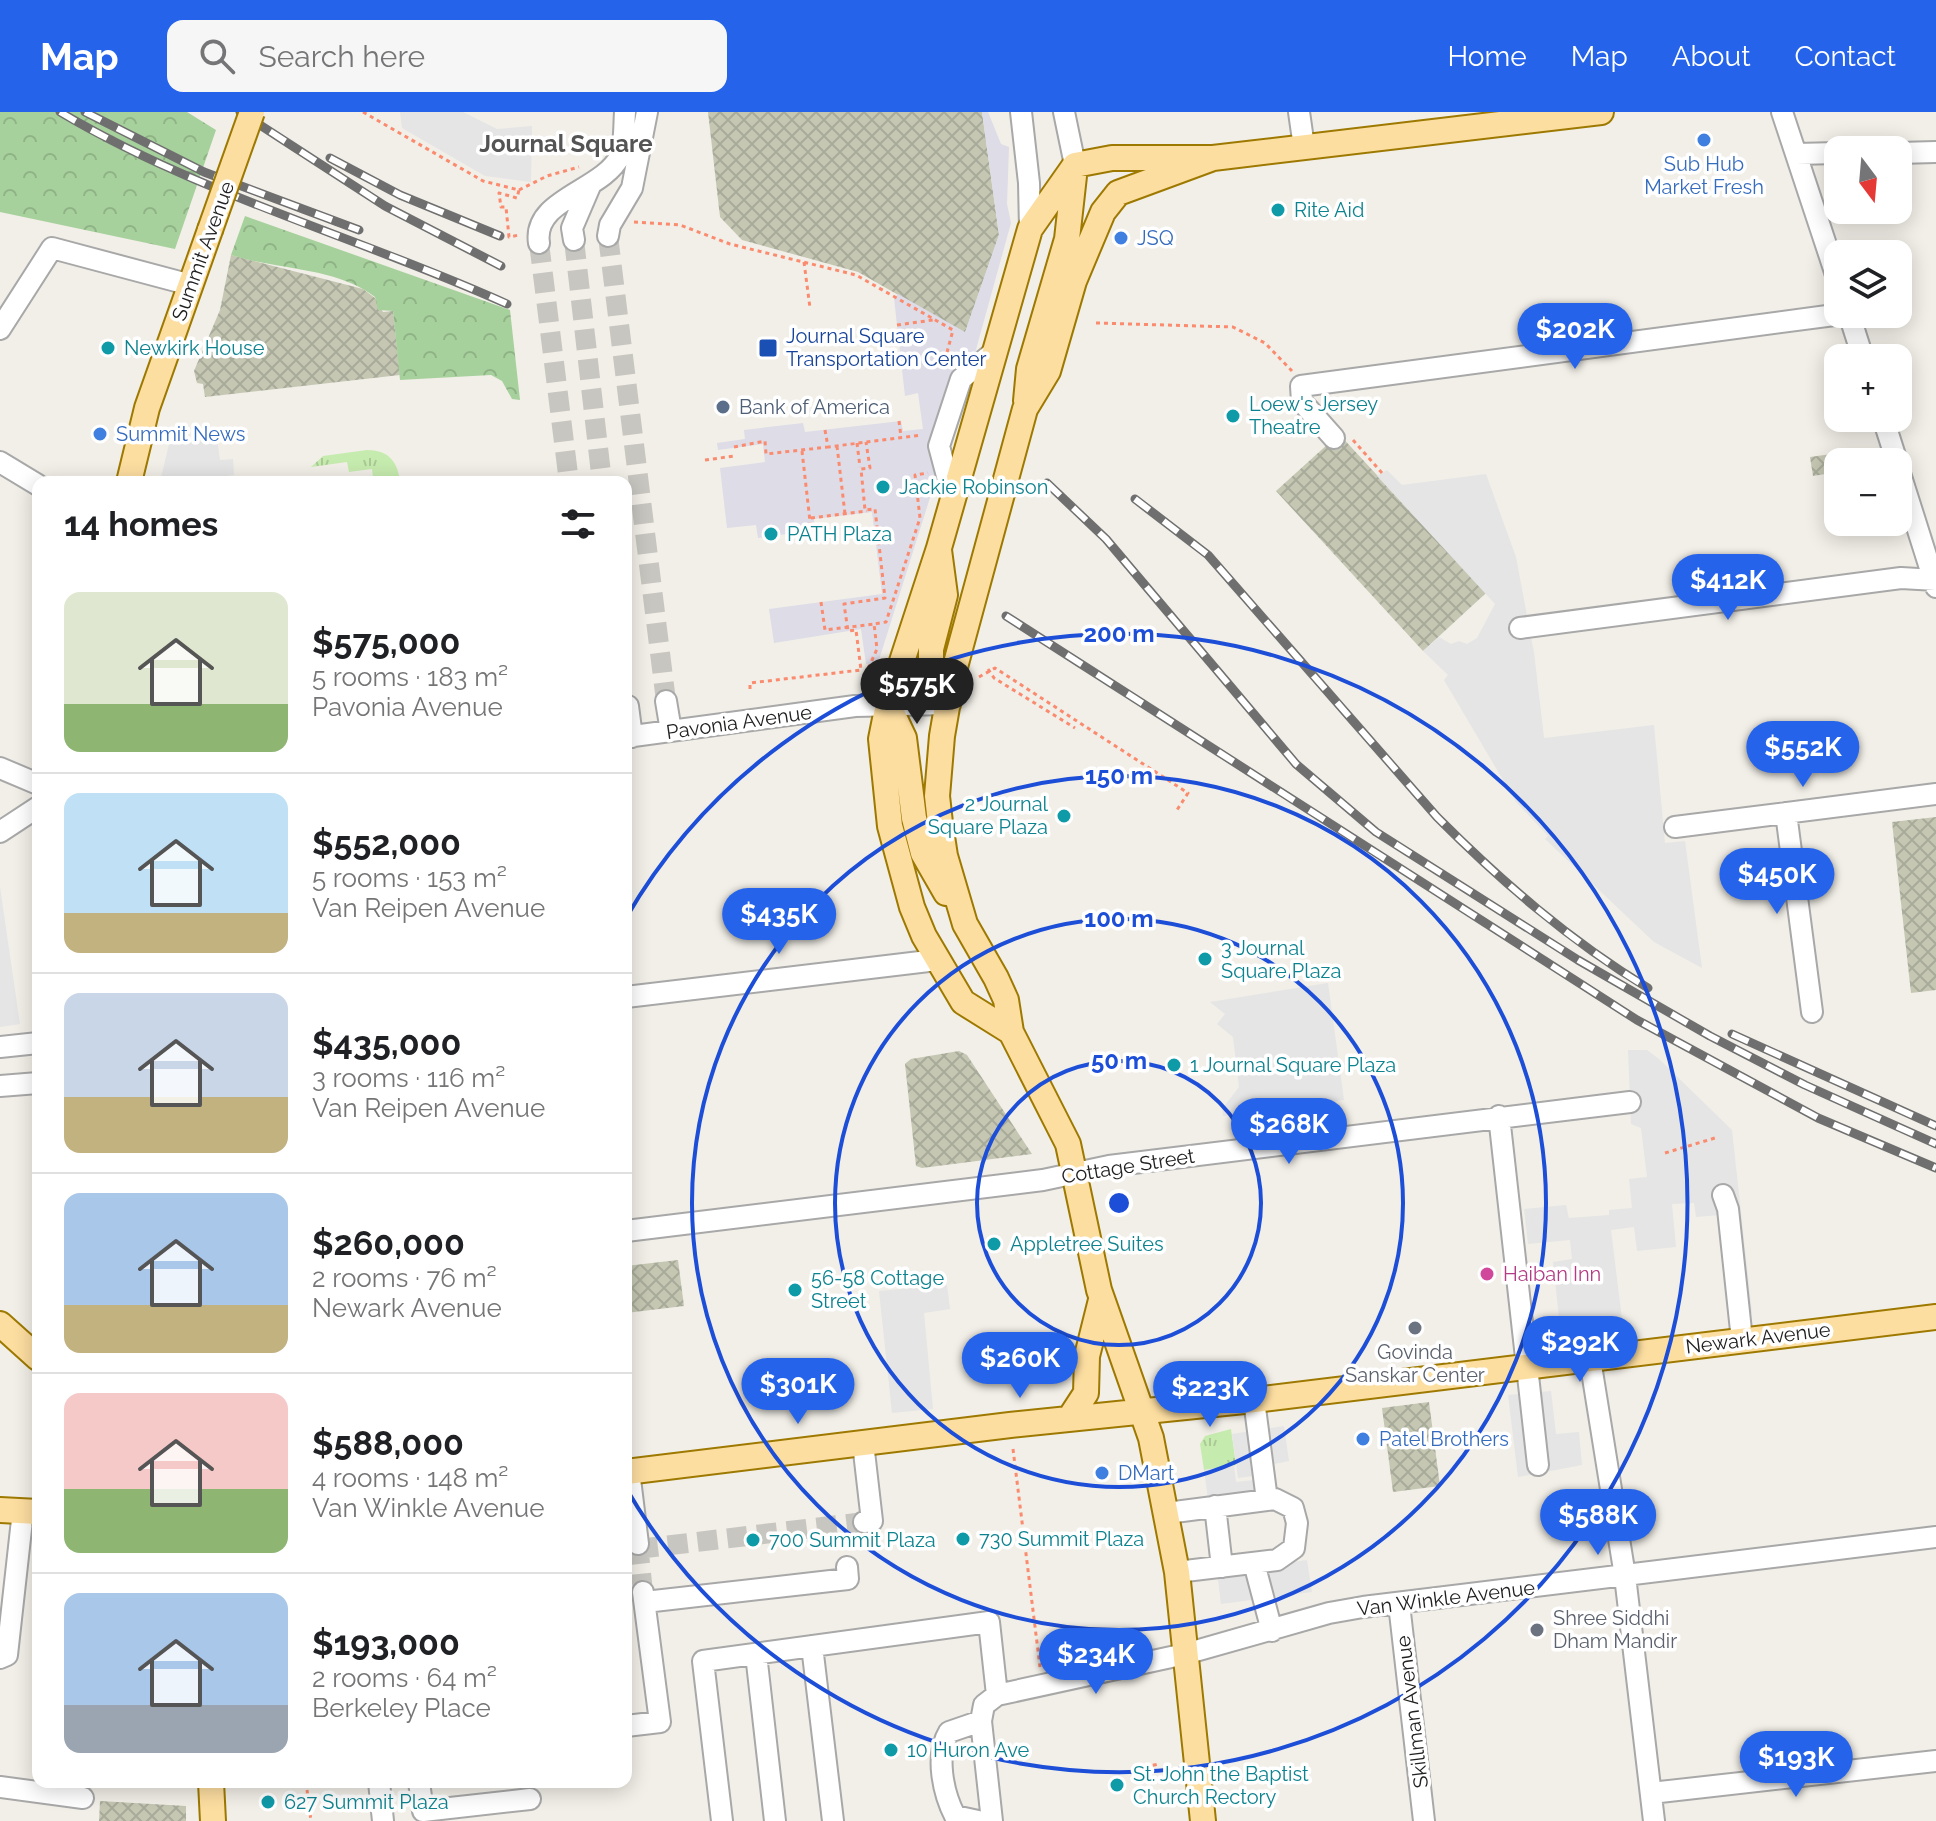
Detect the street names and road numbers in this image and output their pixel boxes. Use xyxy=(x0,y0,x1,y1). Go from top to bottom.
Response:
street label: Summit Avenue xyxy=(167,178,239,324)
street label: Pavonia Avenue xyxy=(665,700,814,744)
street label: Cottage Street xyxy=(1060,1144,1197,1188)
street label: Newark Avenue xyxy=(1684,1317,1832,1359)
street label: Van Winkle Avenue xyxy=(1356,1575,1536,1621)
street label: Skillman Avenue xyxy=(1391,1634,1433,1790)

